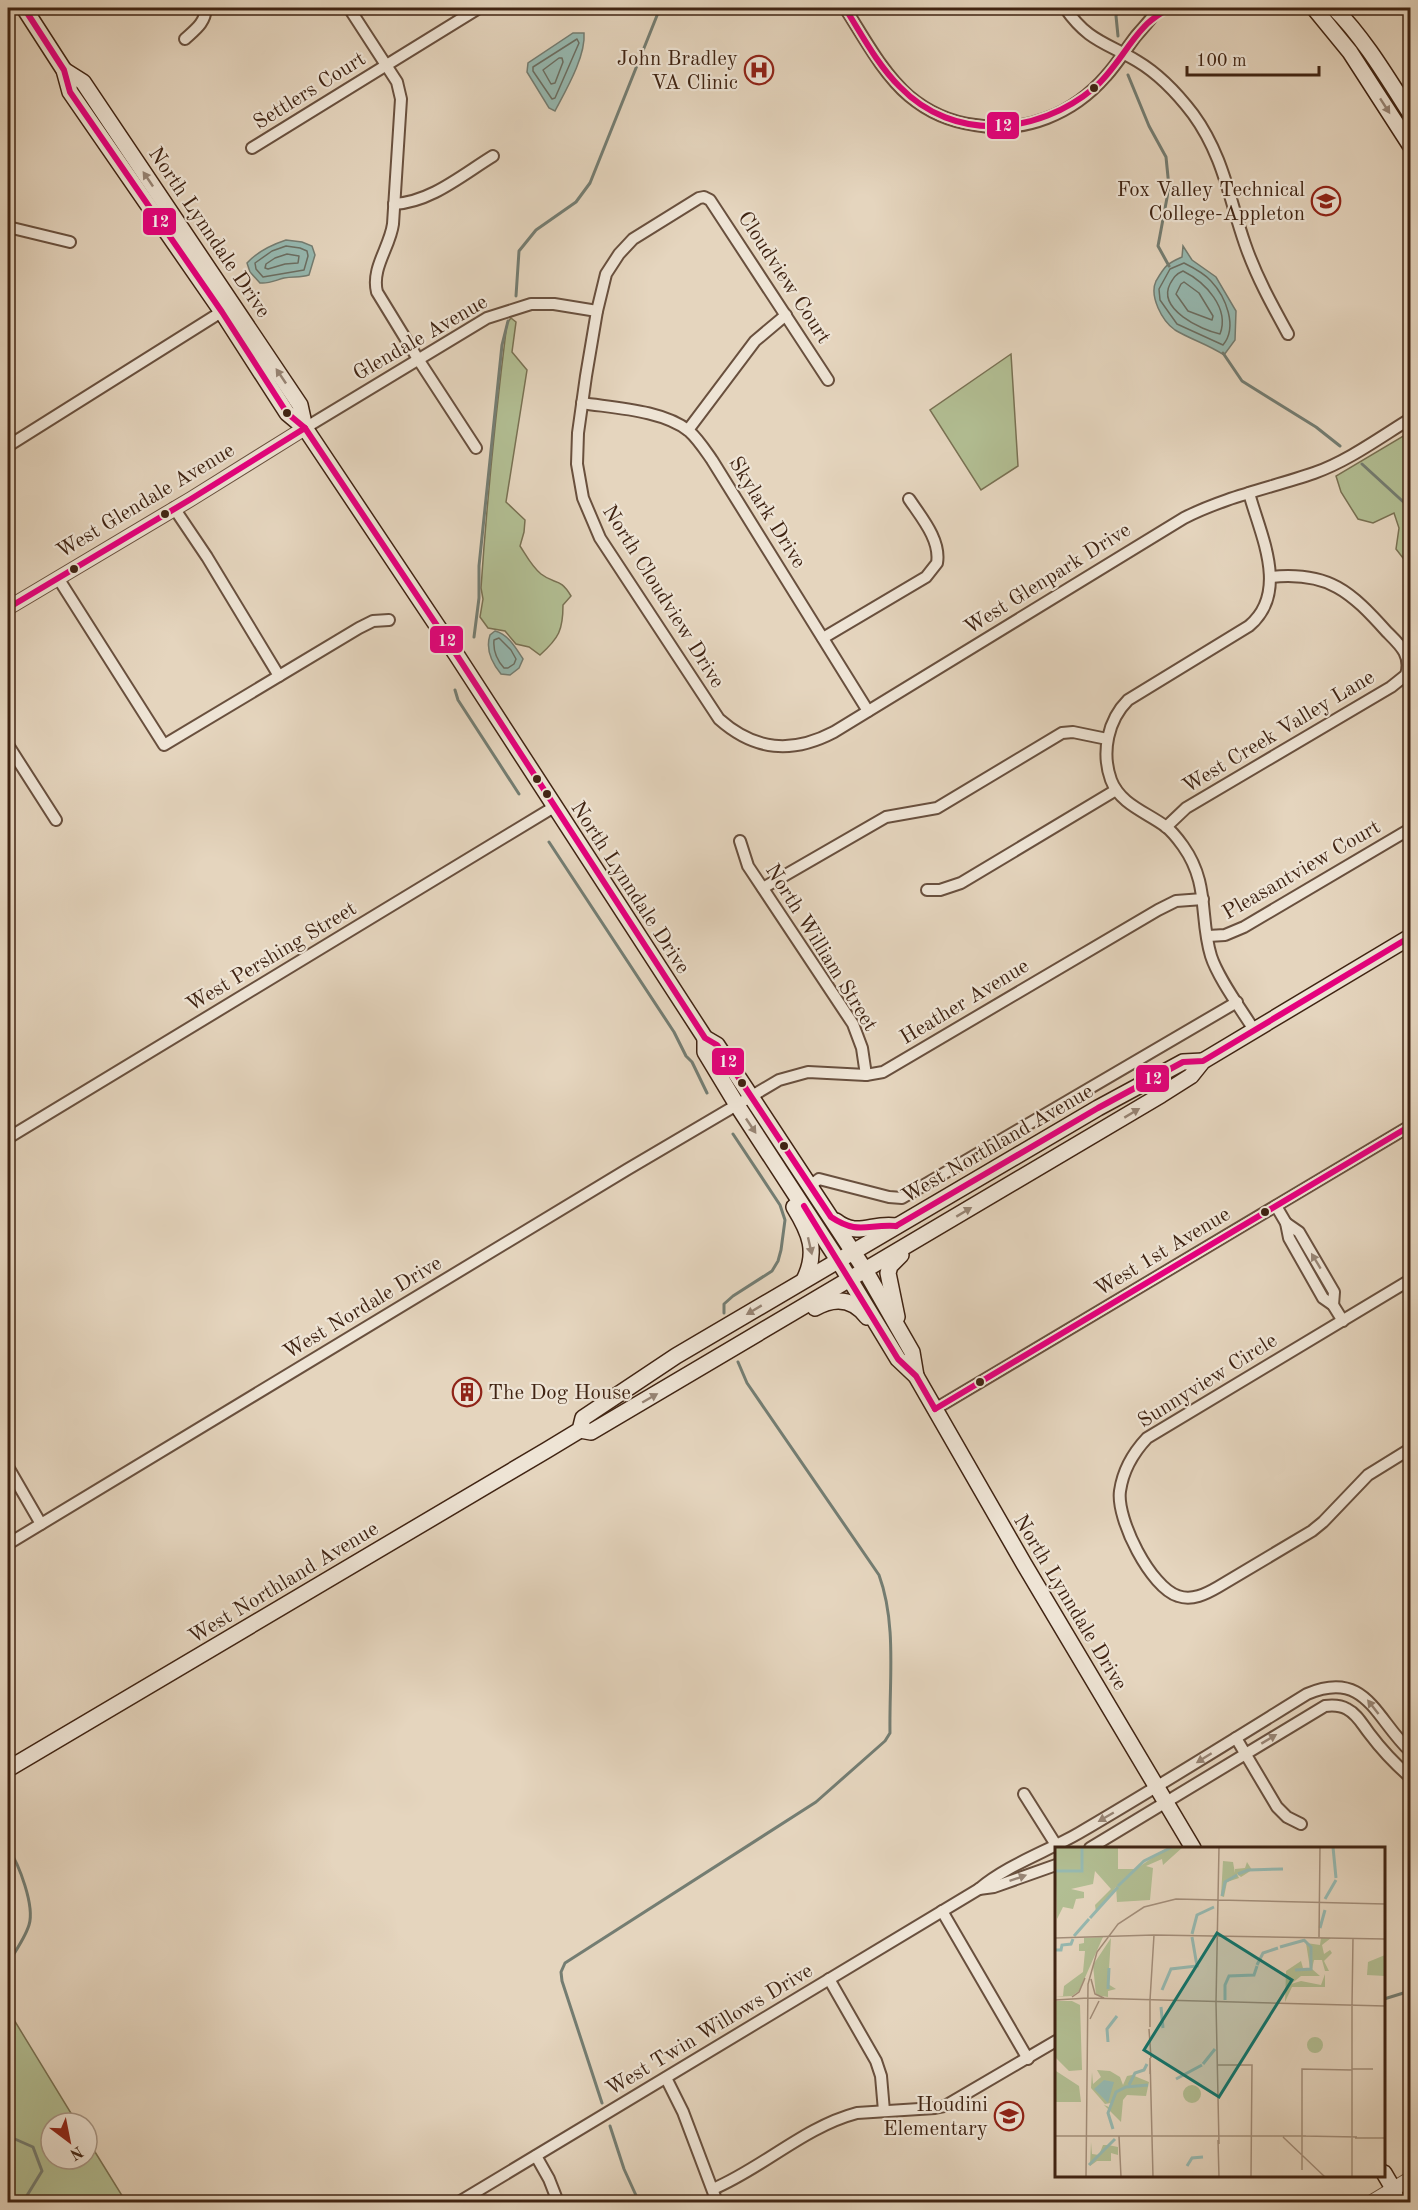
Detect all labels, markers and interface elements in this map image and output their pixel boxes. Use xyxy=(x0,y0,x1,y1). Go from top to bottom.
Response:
scale bar xyxy=(1187,39,1319,77)
street label: Settlers Court xyxy=(250,48,370,134)
place label: John Bradley VA Clinic xyxy=(617,49,738,94)
text: 100 m xyxy=(1196,52,1247,70)
hospital icon: John Bradley VA Clinic xyxy=(743,54,775,86)
unlabelled marker xyxy=(1088,82,1100,94)
one-way arrow xyxy=(1379,97,1391,113)
line badge: 12 xyxy=(986,111,1020,140)
text: 12 xyxy=(994,119,1012,135)
street label: North Lynndale Drive xyxy=(144,144,274,322)
one-way arrow xyxy=(142,172,154,188)
place label: Fox Valley Technical College-Appleton xyxy=(1117,180,1305,225)
school or university icon: Fox Valley Technical College-Appleton xyxy=(1310,185,1342,217)
line badge: 12 xyxy=(142,207,177,236)
street label: Cloudview Court xyxy=(733,208,834,348)
text: 12 xyxy=(151,215,169,231)
street label: Glendale Avenue xyxy=(350,291,491,385)
one-way arrow xyxy=(275,368,286,384)
unlabelled marker xyxy=(281,407,293,419)
street label: West Glendale Avenue xyxy=(53,440,238,563)
street label: Skylark Drive xyxy=(724,453,809,572)
street label: North Cloudview Drive xyxy=(598,502,728,692)
unlabelled marker xyxy=(159,508,171,520)
street label: West Glenpark Drive xyxy=(961,520,1134,639)
unlabelled marker xyxy=(68,563,80,575)
line badge: 12 xyxy=(429,625,464,654)
text: 12 xyxy=(438,634,456,650)
street label: West Creek Valley Lane xyxy=(1179,667,1378,798)
unlabelled marker xyxy=(531,773,543,785)
unlabelled marker xyxy=(541,788,553,800)
street label: North Lynndale Drive xyxy=(566,798,693,978)
street label: Pleasantview Court xyxy=(1219,817,1384,924)
street label: North William Street xyxy=(761,861,881,1035)
street label: West Pershing Street xyxy=(183,898,360,1016)
street label: Heather Avenue xyxy=(897,956,1033,1049)
line badge: 12 xyxy=(711,1047,745,1076)
text: 12 xyxy=(719,1055,737,1071)
line badge: 12 xyxy=(1135,1064,1170,1093)
text: 12 xyxy=(1144,1072,1162,1088)
unlabelled marker xyxy=(736,1077,748,1089)
street label: West Northland Avenue xyxy=(898,1081,1097,1208)
one-way arrow xyxy=(1124,1107,1140,1118)
one-way arrow xyxy=(745,1118,756,1134)
unlabelled marker xyxy=(778,1140,790,1152)
street label: West 1st Avenue xyxy=(1092,1204,1234,1301)
unlabelled marker xyxy=(1259,1206,1271,1218)
one-way arrow xyxy=(956,1207,973,1217)
one-way arrow xyxy=(806,1237,816,1255)
one-way arrow xyxy=(1311,1252,1321,1269)
street label: West Nordale Drive xyxy=(280,1253,446,1364)
one-way arrow xyxy=(745,1305,762,1315)
street label: Sunnyview Circle xyxy=(1135,1330,1281,1432)
building icon: The Dog House xyxy=(451,1376,483,1408)
unlabelled marker xyxy=(974,1376,986,1388)
place label: The Dog House xyxy=(488,1383,631,1404)
one-way arrow xyxy=(642,1392,658,1403)
street label: North Lynndale Drive xyxy=(1009,1511,1130,1694)
street label: West Northland Avenue xyxy=(185,1518,382,1648)
one-way arrow xyxy=(1366,1699,1379,1715)
one-way arrow xyxy=(1261,1733,1277,1744)
one-way arrow xyxy=(1196,1752,1212,1763)
one-way arrow xyxy=(1098,1812,1115,1822)
inset map xyxy=(1055,1847,1385,2177)
one-way arrow xyxy=(1009,1873,1027,1883)
street label: West Twin Willows Drive xyxy=(603,1960,817,2100)
place label: Houdini Elementary xyxy=(883,2095,988,2140)
school or university icon: Houdini Elementary xyxy=(993,2100,1025,2132)
north arrow xyxy=(39,2111,99,2171)
text: N xyxy=(66,2142,85,2162)

